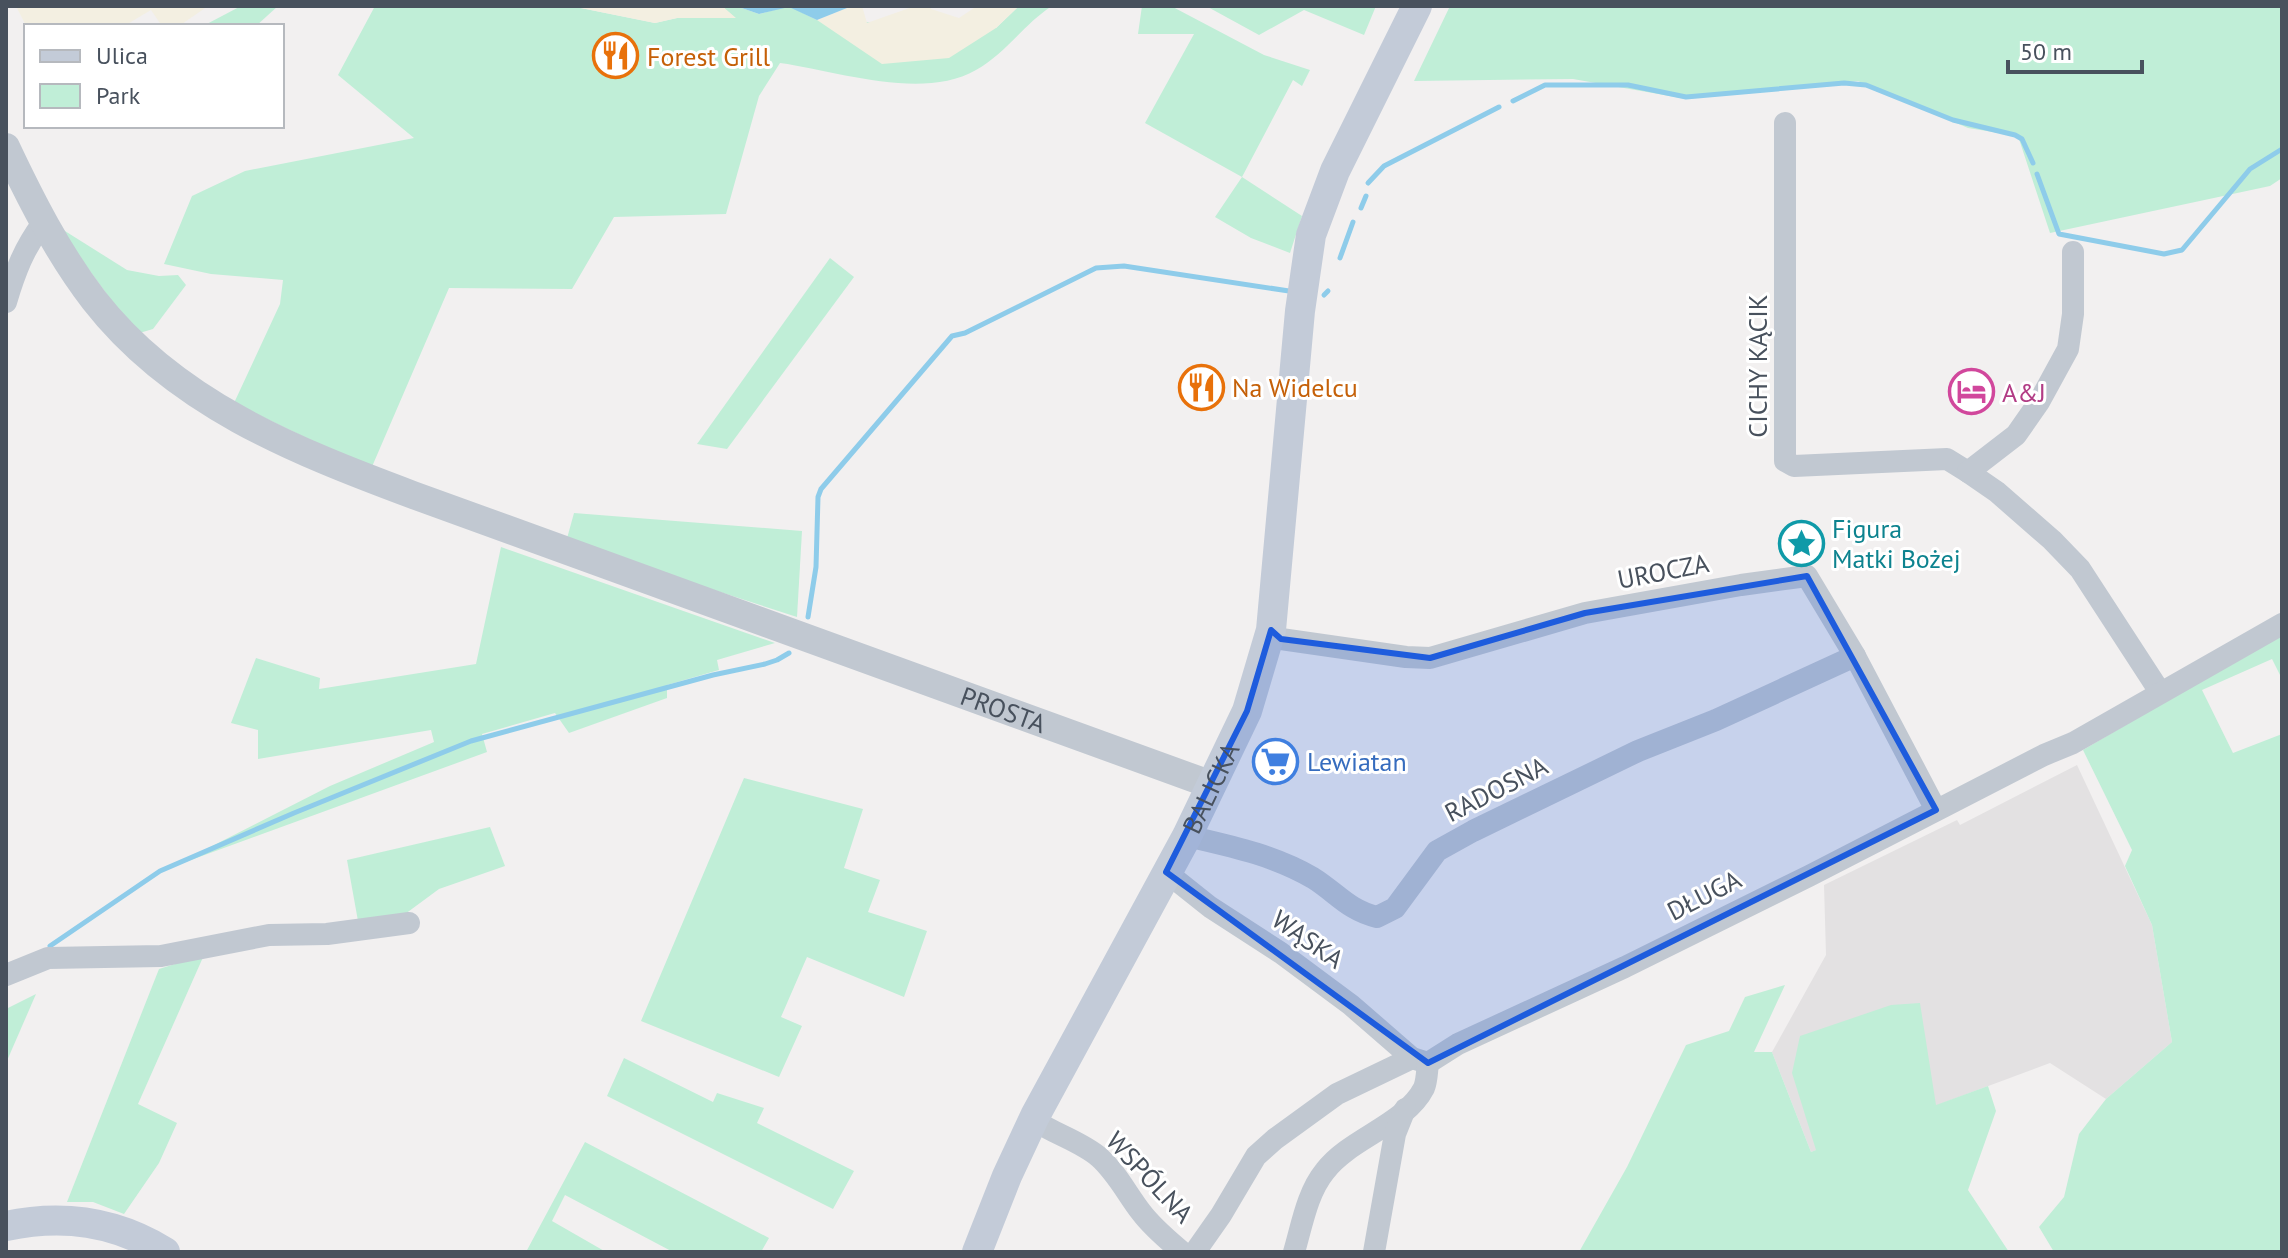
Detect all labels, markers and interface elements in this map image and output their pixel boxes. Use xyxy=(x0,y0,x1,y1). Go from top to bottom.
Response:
legend xyxy=(24,24,284,128)
scale bar xyxy=(2008,24,2142,74)
restaurant icon: Forest Grill xyxy=(592,32,640,80)
text: 50 m xyxy=(2020,36,2072,67)
text: Ulica xyxy=(96,40,148,71)
place label: Forest Grill xyxy=(647,40,770,73)
text: Park xyxy=(96,80,141,111)
street label: CICHY KĄCIK xyxy=(1741,294,1774,438)
restaurant icon: Na Widelcu xyxy=(1177,363,1225,411)
hotel icon: A&J xyxy=(1947,368,1995,416)
place label: Na Widelcu xyxy=(1232,371,1358,404)
place label: A&J xyxy=(2002,376,2046,409)
place label: Figura Matki Bożej xyxy=(1832,512,1961,575)
place icon: Figura Matki Bożej xyxy=(1777,519,1825,567)
street label: UROCZA xyxy=(1615,546,1711,596)
street label: PROSTA xyxy=(956,679,1051,740)
street label: BALICKA xyxy=(1174,737,1246,838)
supermarket icon: Lewiatan xyxy=(1252,737,1300,785)
place label: Lewiatan xyxy=(1307,745,1407,778)
street label: RADOSNA xyxy=(1439,749,1553,829)
street label: DŁUGA xyxy=(1662,862,1746,928)
street label: WĄSKA xyxy=(1266,903,1350,975)
street label: WSPÓLNA xyxy=(1099,1124,1201,1230)

